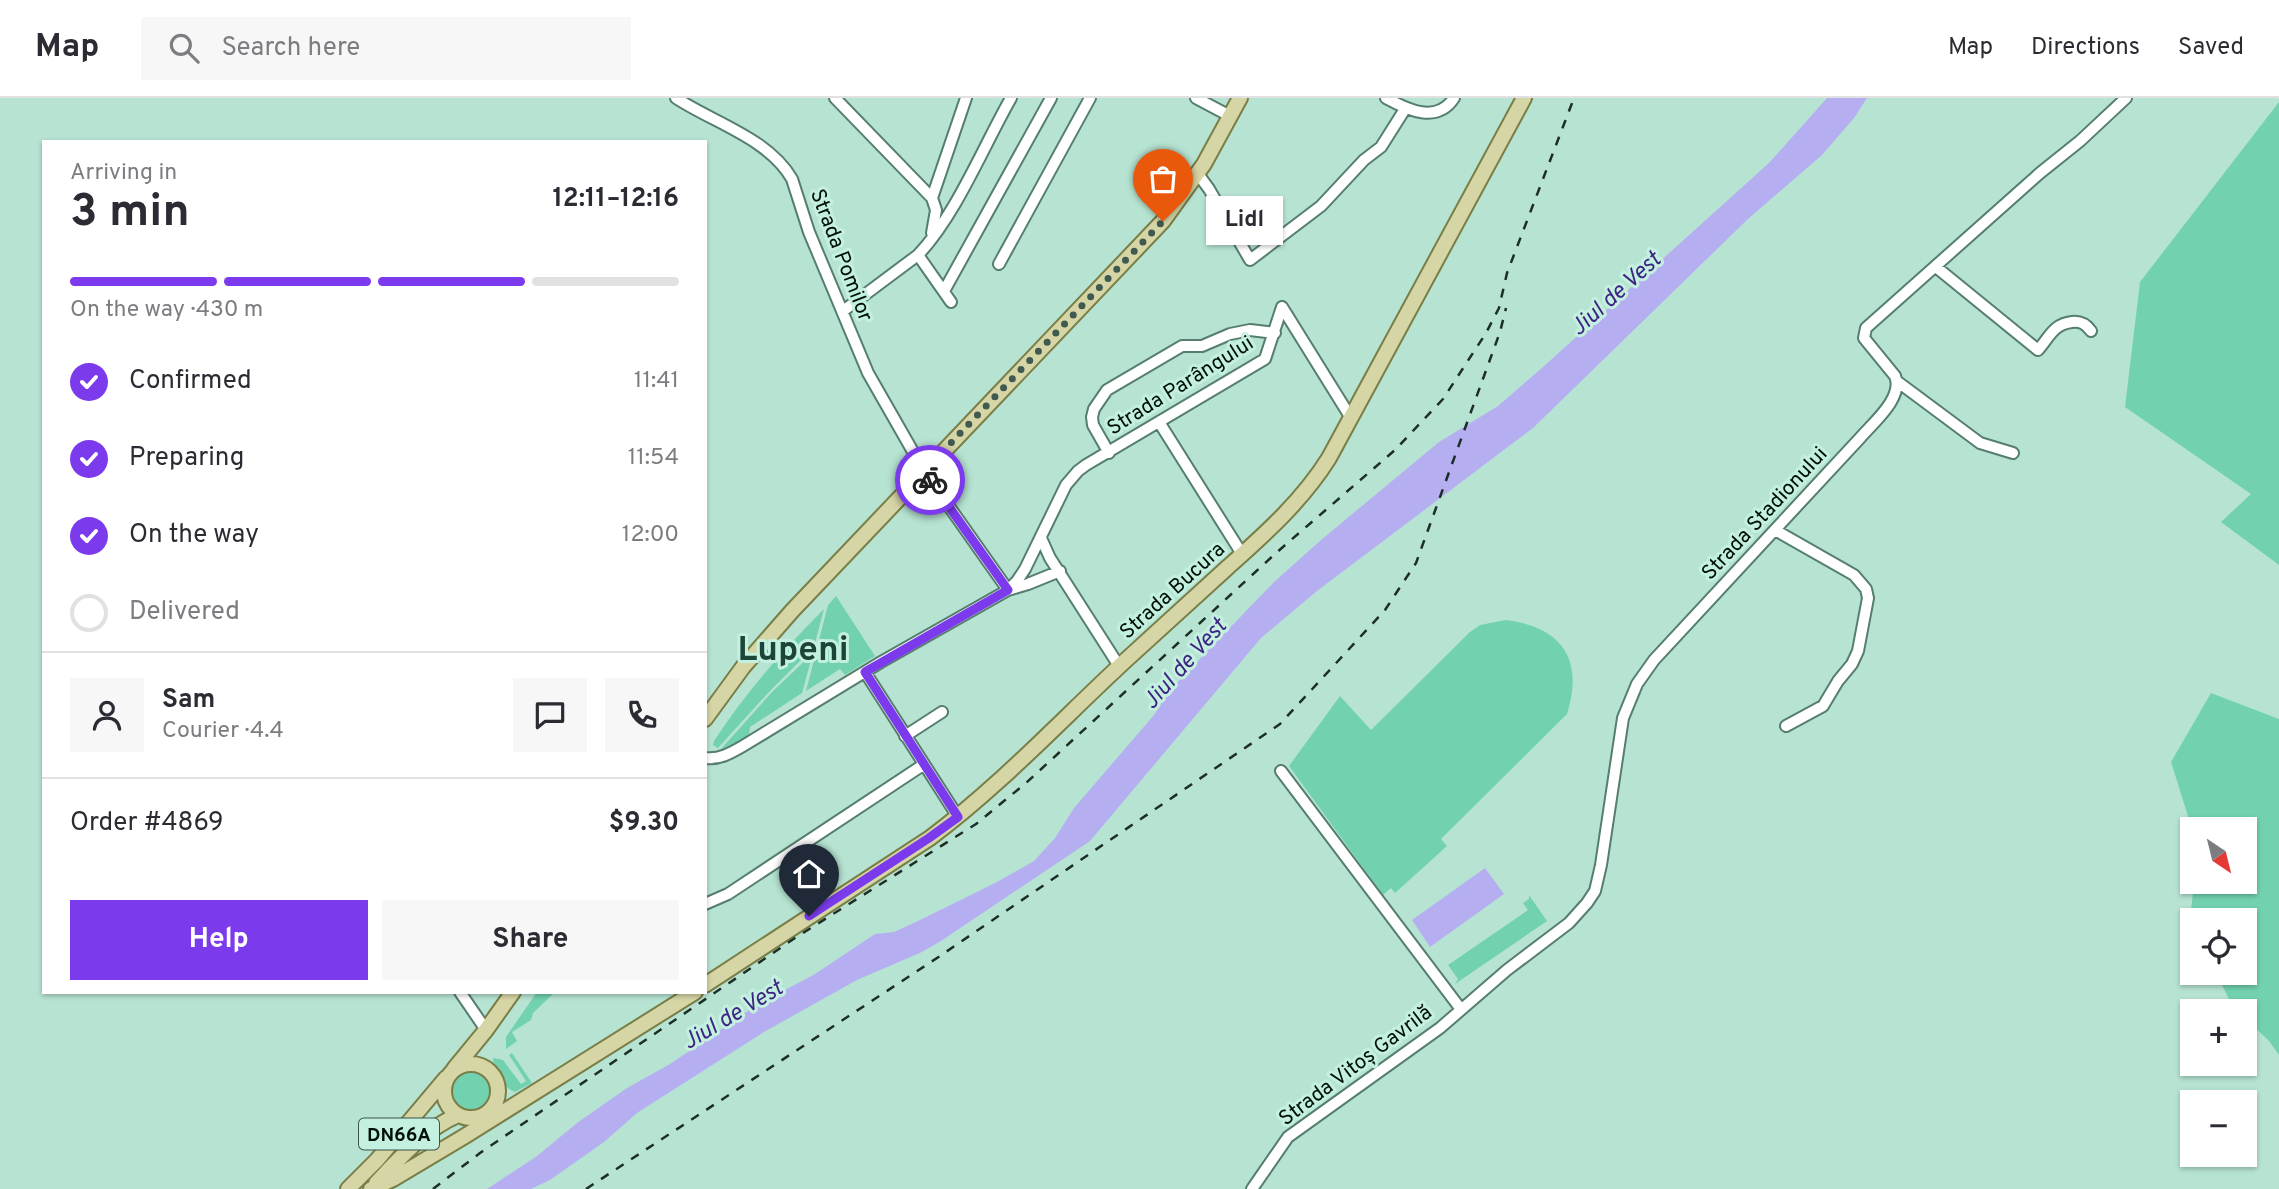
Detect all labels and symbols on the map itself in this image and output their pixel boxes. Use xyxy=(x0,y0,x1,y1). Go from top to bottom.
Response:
pin xyxy=(1133,149,1193,221)
street label: Strada Pomilor xyxy=(803,186,878,326)
callout: Lidl xyxy=(1205,197,1282,246)
water label: Jiul de Vest xyxy=(1565,245,1670,343)
street label: Strada Parângului xyxy=(1103,330,1259,442)
street label: Strada Stadionului xyxy=(1696,442,1834,586)
courier xyxy=(895,445,965,515)
street label: Strada Bucura xyxy=(1115,537,1231,646)
water label: Jiul de Vest xyxy=(1137,612,1235,716)
district label: Lupeni xyxy=(737,629,849,673)
north arrow xyxy=(2180,817,2258,894)
pin xyxy=(779,844,839,916)
water label: Jiul de Vest xyxy=(678,974,791,1058)
street label: Strada Vitoș Gavrilă xyxy=(1274,1000,1438,1133)
road number: DN66A xyxy=(359,1118,439,1150)

